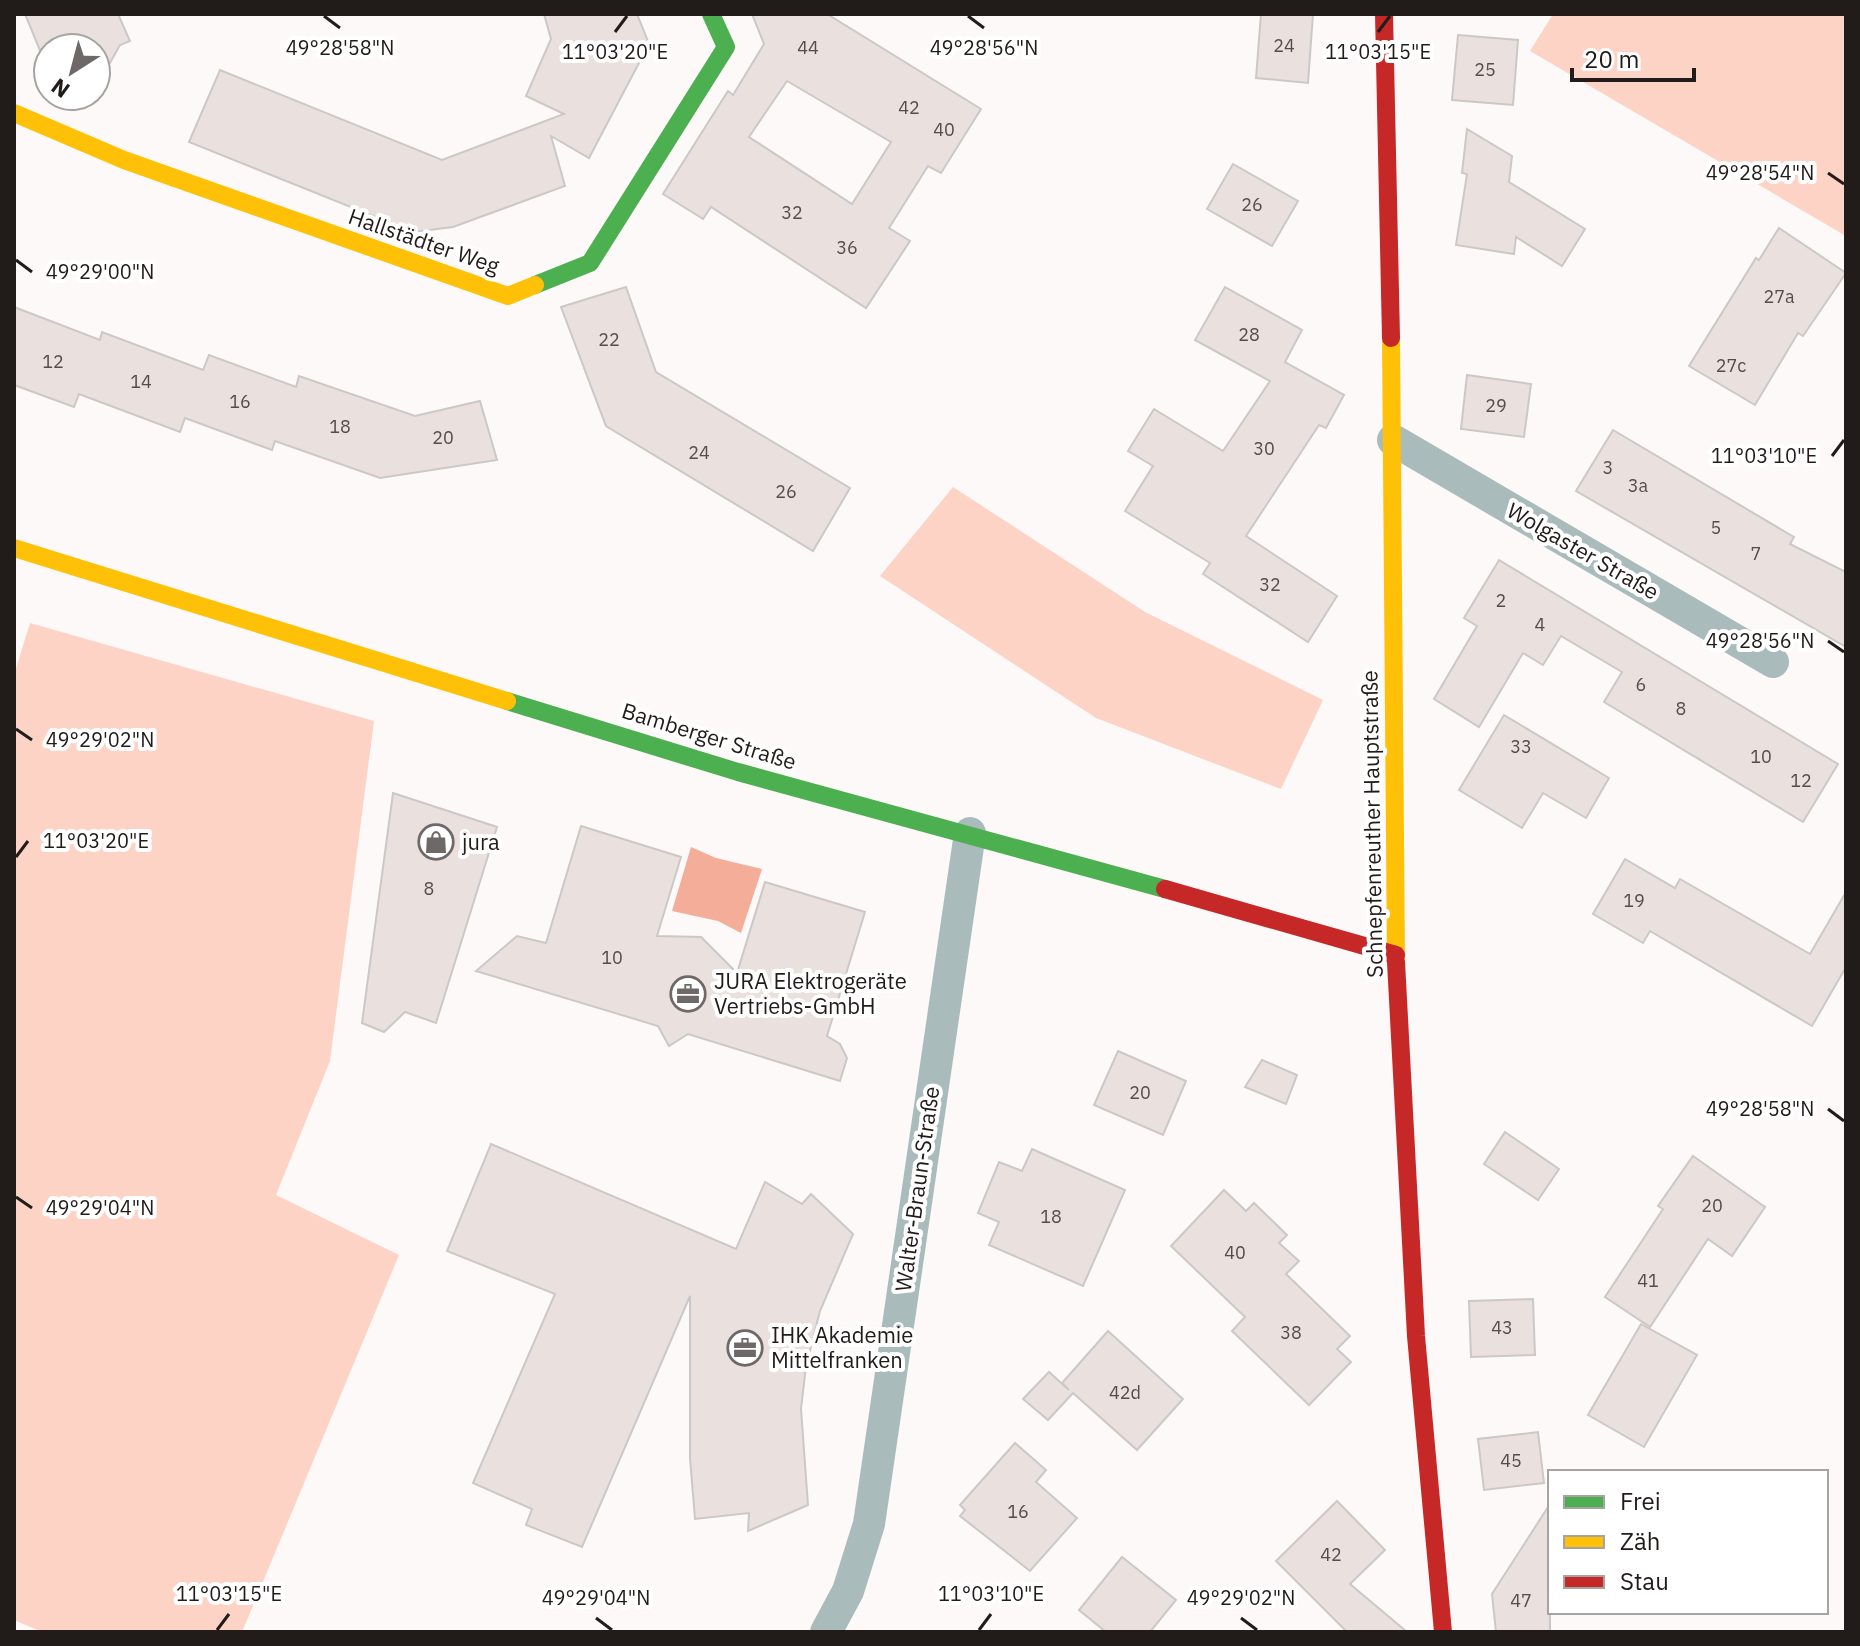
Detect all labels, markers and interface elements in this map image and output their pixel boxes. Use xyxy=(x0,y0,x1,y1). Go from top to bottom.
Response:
north arrow xyxy=(32,32,112,112)
scale bar xyxy=(1572,32,1694,82)
text: 49°28'58"N xyxy=(286,34,394,61)
text: 49°28'56"N xyxy=(930,34,1038,61)
house number: 24 xyxy=(1273,34,1295,57)
house number: 44 xyxy=(797,36,819,59)
text: 11°03'20"E xyxy=(562,38,668,65)
text: 11°03'15"E xyxy=(1325,38,1431,65)
text: 20 m xyxy=(1584,43,1639,75)
house number: 25 xyxy=(1474,58,1496,81)
text: N xyxy=(45,72,75,105)
house number: 42 xyxy=(898,96,920,119)
house number: 40 xyxy=(933,118,955,141)
text: 49°28'54"N xyxy=(1706,159,1814,186)
house number: 26 xyxy=(1241,193,1263,216)
street label: Hallstädter Weg xyxy=(345,201,504,280)
house number: 32 xyxy=(781,201,803,224)
house number: 36 xyxy=(836,236,858,259)
text: 49°29'00"N xyxy=(46,258,154,285)
house number: 27a xyxy=(1763,285,1795,308)
house number: 28 xyxy=(1238,323,1260,346)
house number: 22 xyxy=(598,328,620,351)
house number: 12 xyxy=(42,350,64,373)
house number: 27c xyxy=(1716,354,1746,377)
house number: 14 xyxy=(130,370,152,393)
house number: 16 xyxy=(229,390,251,413)
house number: 29 xyxy=(1485,394,1507,417)
house number: 18 xyxy=(329,415,351,438)
house number: 20 xyxy=(432,426,454,449)
house number: 30 xyxy=(1253,437,1275,460)
house number: 24 xyxy=(688,441,710,464)
text: 11°03'10"E xyxy=(1711,442,1817,469)
house number: 3 xyxy=(1603,456,1613,479)
house number: 3a xyxy=(1628,474,1649,497)
house number: 26 xyxy=(775,480,797,503)
street label: Wolgaster Straße xyxy=(1502,495,1664,606)
house number: 5 xyxy=(1711,516,1721,539)
house number: 7 xyxy=(1751,542,1761,565)
house number: 32 xyxy=(1259,573,1281,596)
house number: 2 xyxy=(1496,589,1506,612)
house number: 4 xyxy=(1535,613,1546,636)
text: 49°28'56"N xyxy=(1706,627,1814,654)
street label: Schnepfenreuther Hauptstraße xyxy=(1354,670,1389,978)
house number: 6 xyxy=(1636,673,1646,696)
street label: Bamberger Straße xyxy=(618,695,800,776)
house number: 8 xyxy=(1676,697,1686,720)
text: 49°29'02"N xyxy=(46,726,154,753)
house number: 33 xyxy=(1510,735,1532,758)
house number: 10 xyxy=(1750,745,1772,768)
house number: 12 xyxy=(1790,769,1812,792)
shop icon: jura xyxy=(417,823,455,861)
text: 11°03'20"E xyxy=(43,827,149,854)
place label: jura xyxy=(462,827,500,856)
house number: 8 xyxy=(424,877,434,900)
house number: 19 xyxy=(1623,889,1645,912)
house number: 10 xyxy=(601,946,623,969)
place label: JURA Elektrogeräte Vertriebs-GmbH xyxy=(714,966,907,1020)
office icon: JURA Elektrogeräte Vertriebs-GmbH xyxy=(669,975,707,1013)
house number: 20 xyxy=(1129,1081,1151,1104)
street label: Walter-Braun-Straße xyxy=(888,1084,945,1293)
text: 49°28'58"N xyxy=(1706,1095,1814,1122)
text: 49°29'04"N xyxy=(46,1194,154,1221)
house number: 20 xyxy=(1701,1194,1723,1217)
house number: 18 xyxy=(1040,1205,1062,1228)
house number: 40 xyxy=(1224,1241,1246,1264)
house number: 41 xyxy=(1637,1269,1659,1292)
house number: 43 xyxy=(1491,1316,1513,1339)
place label: IHK Akademie Mittelfranken xyxy=(771,1320,913,1374)
house number: 38 xyxy=(1280,1321,1302,1344)
office icon: IHK Akademie Mittelfranken xyxy=(726,1329,764,1367)
house number: 42d xyxy=(1109,1381,1141,1404)
house number: 45 xyxy=(1500,1449,1522,1472)
legend xyxy=(1548,1470,1828,1614)
text: Frei xyxy=(1620,1485,1661,1517)
house number: 16 xyxy=(1007,1500,1029,1523)
text: Zäh xyxy=(1620,1525,1660,1557)
house number: 42 xyxy=(1320,1543,1342,1566)
text: Stau xyxy=(1620,1565,1669,1597)
text: 11°03'15"E xyxy=(176,1580,282,1607)
text: 11°03'10"E xyxy=(938,1580,1044,1607)
text: 49°29'04"N xyxy=(542,1584,650,1611)
text: 49°29'02"N xyxy=(1187,1584,1295,1611)
house number: 47 xyxy=(1510,1589,1532,1612)

